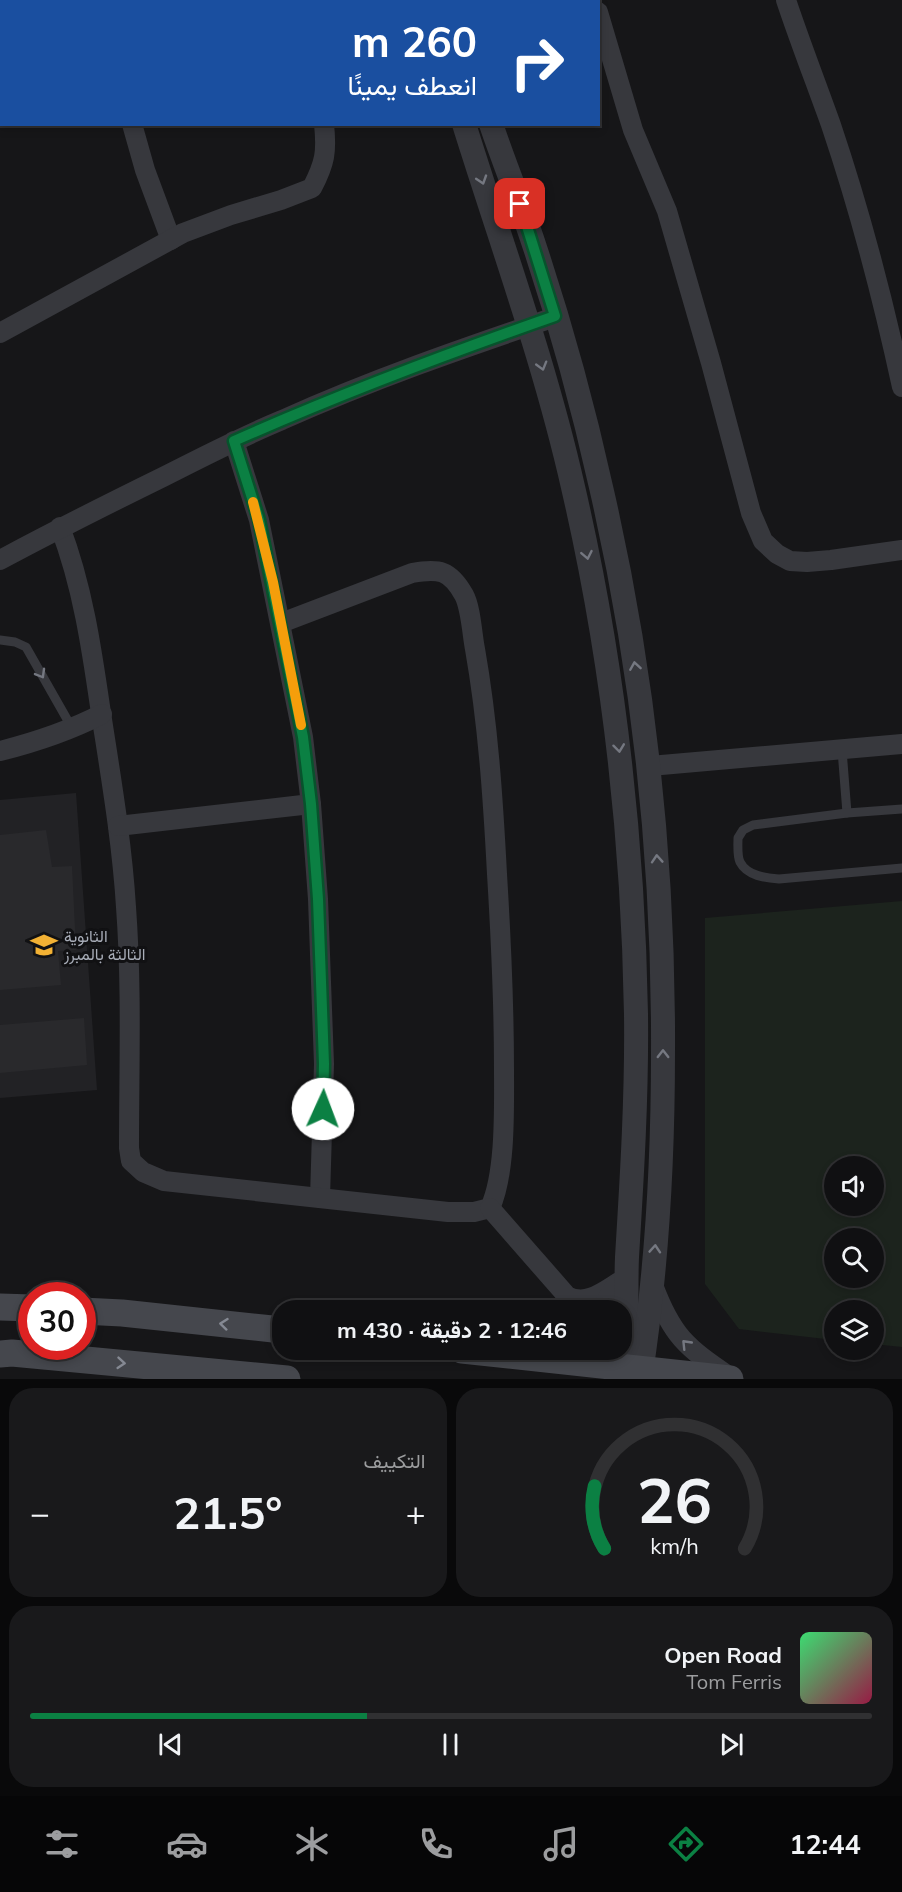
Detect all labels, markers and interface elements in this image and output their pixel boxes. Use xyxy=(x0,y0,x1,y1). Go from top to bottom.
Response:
text: 260 m xyxy=(352,15,477,68)
icon: right xyxy=(498,24,576,102)
text: انعطف يمينًا xyxy=(347,68,477,102)
one-way arrow xyxy=(475,174,487,185)
pin xyxy=(494,178,545,229)
icon: arrive xyxy=(503,187,536,220)
one-way arrow xyxy=(535,360,547,371)
one-way arrow xyxy=(580,550,593,560)
one-way arrow xyxy=(629,661,641,670)
one-way arrow xyxy=(34,668,45,679)
one-way arrow xyxy=(612,743,625,752)
one-way arrow xyxy=(651,855,664,864)
place label: الثانوية الثالثة بالمبرز xyxy=(63,926,145,965)
school or university icon: الثانوية الثالثة بالمبرز xyxy=(29,930,59,960)
one-way arrow xyxy=(657,1049,669,1058)
position arrow xyxy=(291,1077,355,1141)
map controls xyxy=(824,1156,884,1360)
button: sound xyxy=(824,1156,884,1216)
button: search xyxy=(824,1228,884,1288)
one-way arrow xyxy=(648,1244,661,1253)
speed limit sign: 30 xyxy=(18,1282,96,1360)
button: layers xyxy=(824,1300,884,1360)
text: 12:46 · 2 دقيقة · 430 m xyxy=(337,1316,567,1344)
one-way arrow xyxy=(219,1318,228,1331)
one-way arrow xyxy=(682,1340,693,1351)
one-way arrow xyxy=(116,1356,126,1369)
text: التكييف xyxy=(363,1448,426,1473)
text: 26 xyxy=(637,1460,712,1539)
text: 21.5° xyxy=(173,1484,282,1540)
text: − xyxy=(30,1492,50,1533)
text: + xyxy=(406,1492,426,1533)
text: km/h xyxy=(650,1533,698,1560)
text: Open Road xyxy=(664,1641,782,1669)
text: Tom Ferris xyxy=(686,1669,782,1694)
icon: previous xyxy=(154,1728,187,1761)
icon: pause xyxy=(434,1728,467,1761)
icon: next xyxy=(715,1728,748,1761)
icon: filters xyxy=(41,1823,83,1865)
icon: car xyxy=(166,1823,208,1865)
icon: climate xyxy=(291,1823,333,1865)
icon: phone xyxy=(415,1823,457,1865)
icon: music xyxy=(540,1823,582,1865)
icon: directions xyxy=(665,1823,707,1865)
text: 12:44 xyxy=(789,1827,861,1861)

